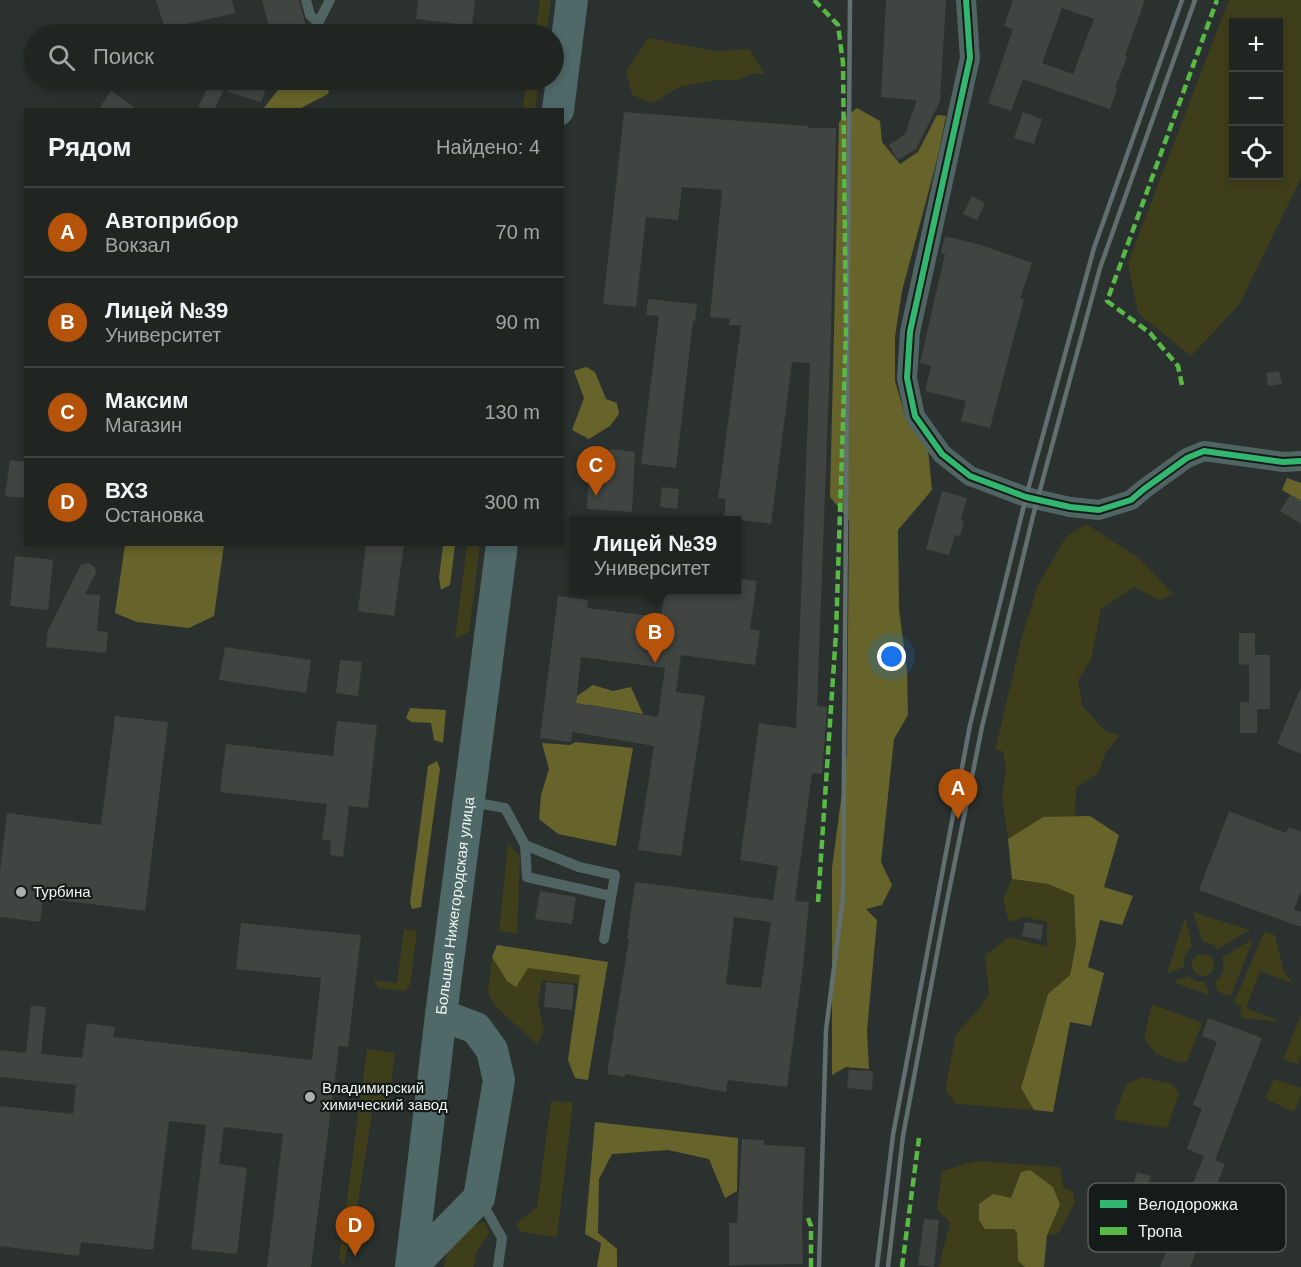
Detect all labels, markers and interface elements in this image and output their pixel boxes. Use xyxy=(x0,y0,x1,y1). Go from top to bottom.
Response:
map controls xyxy=(1229,18,1283,180)
button: + xyxy=(1229,18,1283,72)
search box xyxy=(24,24,564,90)
icon: search xyxy=(45,41,78,74)
text: Поиск xyxy=(93,44,154,69)
button: − xyxy=(1229,72,1283,126)
button: locate xyxy=(1229,126,1283,180)
text: Рядом xyxy=(48,132,131,162)
text: Найдено: 4 xyxy=(436,136,540,158)
text: Автоприбор xyxy=(105,208,239,233)
text: A xyxy=(60,221,75,243)
text: 70 m xyxy=(496,221,540,243)
text: Вокзал xyxy=(105,234,170,256)
text: Лицей №39 xyxy=(105,298,228,323)
text: B xyxy=(60,311,75,333)
text: 90 m xyxy=(496,311,540,333)
text: Университет xyxy=(105,324,221,346)
text: Максим xyxy=(105,388,189,413)
text: C xyxy=(60,401,75,423)
text: 130 m xyxy=(484,401,540,423)
text: Магазин xyxy=(105,414,182,436)
pin: C xyxy=(576,446,616,496)
text: ВХЗ xyxy=(105,478,148,503)
text: D xyxy=(60,491,75,513)
text: 300 m xyxy=(484,491,540,513)
text: Остановка xyxy=(105,504,204,526)
popup xyxy=(570,516,741,594)
text: Лицей №39 xyxy=(594,531,717,556)
text: Университет xyxy=(594,557,710,579)
pin: B xyxy=(636,614,674,663)
your location xyxy=(877,642,906,671)
pin: A xyxy=(938,770,978,819)
street label: Большая Нижегородская улица xyxy=(432,795,477,1016)
place label: Турбина xyxy=(33,883,91,900)
marker: Турбина xyxy=(14,885,28,899)
place label: Владимирский химический завод xyxy=(322,1079,448,1113)
marker: Владимирский химический завод xyxy=(303,1090,317,1104)
legend xyxy=(1088,1183,1286,1252)
text: Велодорожка xyxy=(1138,1196,1238,1213)
pin: D xyxy=(336,1206,374,1256)
text: Тропа xyxy=(1138,1223,1182,1240)

